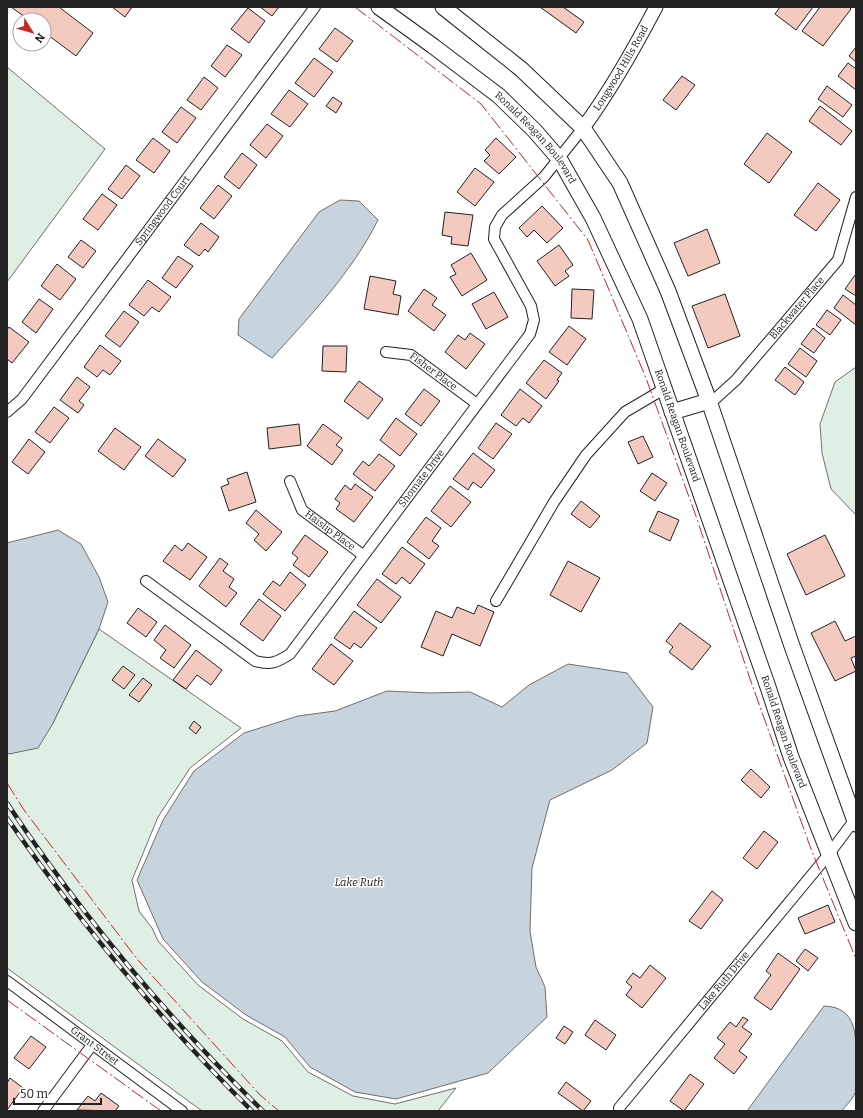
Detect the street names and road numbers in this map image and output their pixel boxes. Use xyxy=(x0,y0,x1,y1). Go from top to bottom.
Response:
street label: Longwood Hills Road xyxy=(591,23,651,113)
street label: Ronald Reagan Boulevard xyxy=(492,89,578,186)
street label: Springwood Court xyxy=(133,173,193,248)
street label: Blackwater Place xyxy=(767,274,827,342)
street label: Fisher Place xyxy=(407,350,459,393)
street label: Ronald Reagan Boulevard xyxy=(652,368,702,484)
street label: Shomate Drive xyxy=(396,447,447,509)
street label: Haislip Place xyxy=(302,508,357,553)
street label: Ronald Reagan Boulevard xyxy=(758,674,809,790)
street label: Lake Ruth Drive xyxy=(696,949,752,1013)
street label: Grant Street xyxy=(68,1024,121,1068)

